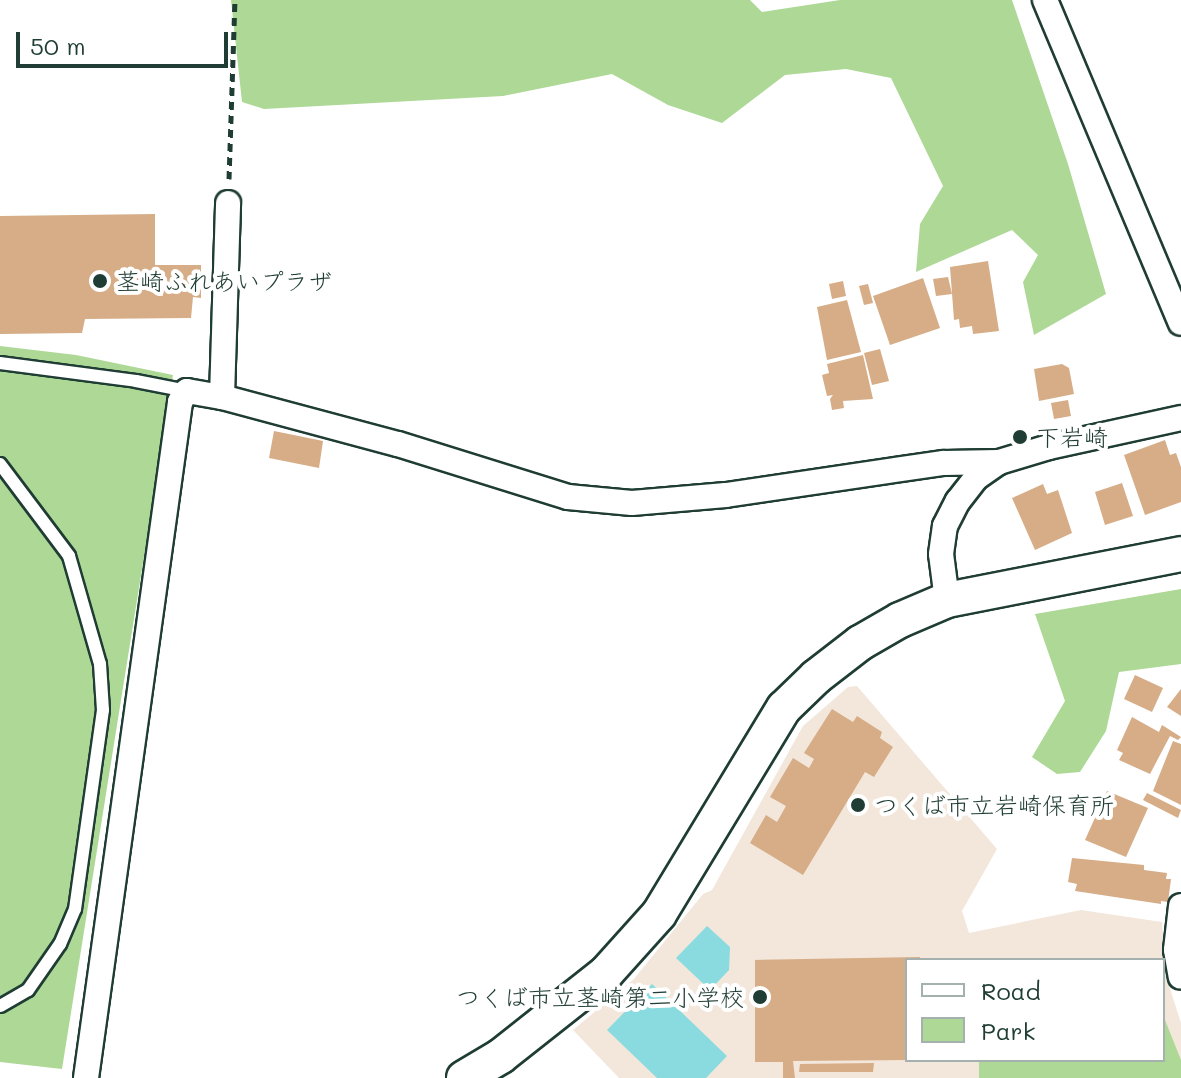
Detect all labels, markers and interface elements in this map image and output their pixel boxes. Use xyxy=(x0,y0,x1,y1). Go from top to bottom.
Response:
scale bar xyxy=(20,16,232,66)
text: 50 m xyxy=(30,30,86,61)
place label: 茎崎ふれあいプラザ xyxy=(116,267,332,295)
marker: 茎崎ふれあいプラザ xyxy=(91,272,109,290)
place label: 下岩崎 xyxy=(1036,423,1108,451)
marker: 下岩崎 xyxy=(1011,428,1029,446)
place label: つくば市立岩崎保育所 xyxy=(874,791,1114,819)
marker: つくば市立岩崎保育所 xyxy=(849,796,867,814)
legend xyxy=(905,958,1165,1062)
text: Road xyxy=(981,975,1041,1006)
place label: つくば市立茎崎第二小学校 xyxy=(456,983,744,1011)
marker: つくば市立茎崎第二小学校 xyxy=(751,988,769,1006)
text: Park xyxy=(981,1015,1035,1046)

